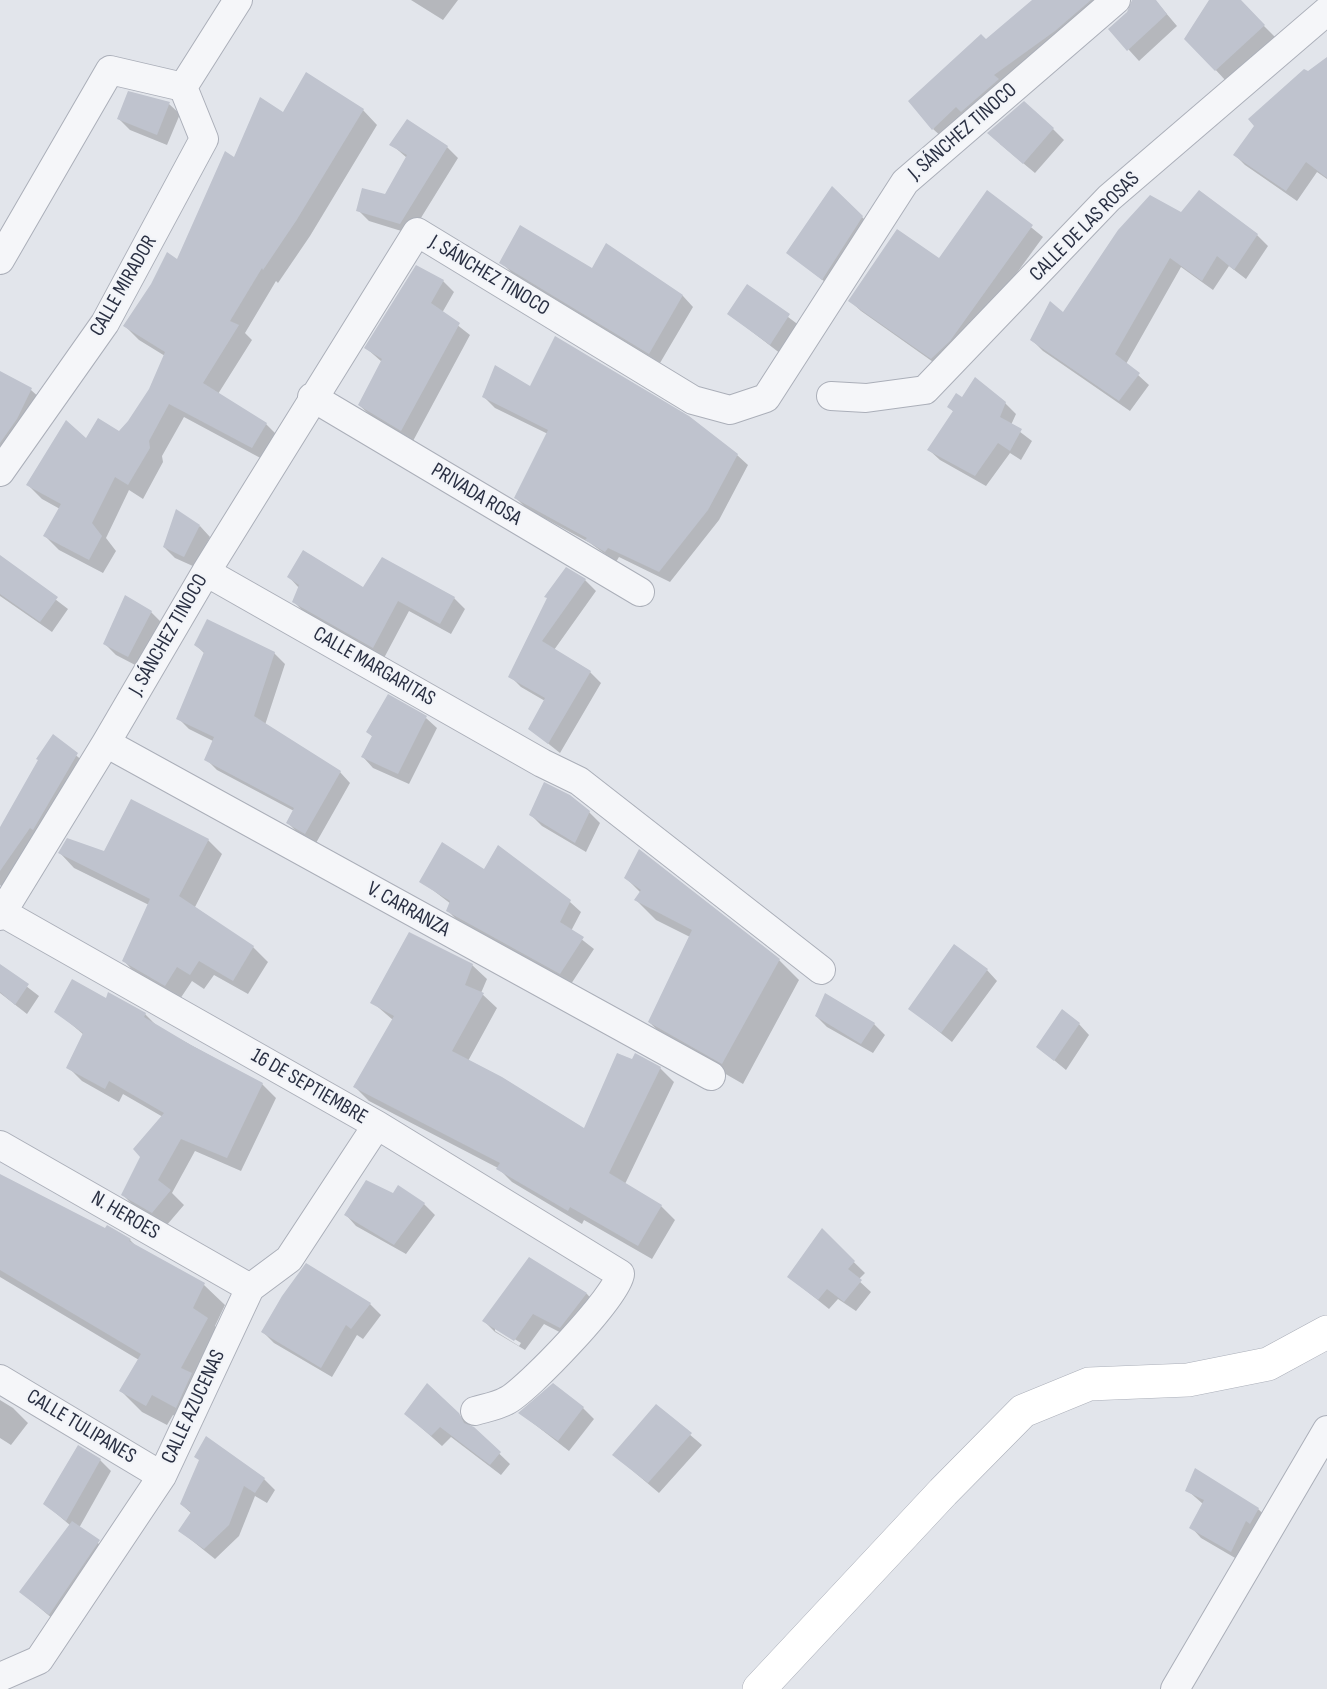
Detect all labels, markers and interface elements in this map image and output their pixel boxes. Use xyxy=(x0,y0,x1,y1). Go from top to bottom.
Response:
street label: J. SÁNCHEZ TINOCO xyxy=(903,78,1023,186)
street label: CALLE DE LAS ROSAS xyxy=(1025,167,1145,287)
street label: J. SÁNCHEZ TINOCO xyxy=(424,230,554,322)
street label: CALLE MIRADOR xyxy=(85,231,163,341)
street label: PRIVADA ROSA xyxy=(426,458,526,532)
street label: J. SÁNCHEZ TINOCO xyxy=(124,570,214,700)
street label: CALLE MARGARITAS xyxy=(308,622,440,712)
street label: V. CARRANZA xyxy=(362,877,454,943)
street label: 16 DE SEPTIEMBRE xyxy=(246,1044,372,1130)
street label: N. HEROES xyxy=(86,1186,164,1246)
street label: CALLE AZUCENAS xyxy=(157,1346,231,1468)
street label: CALLE TULIPANES xyxy=(22,1384,140,1470)

